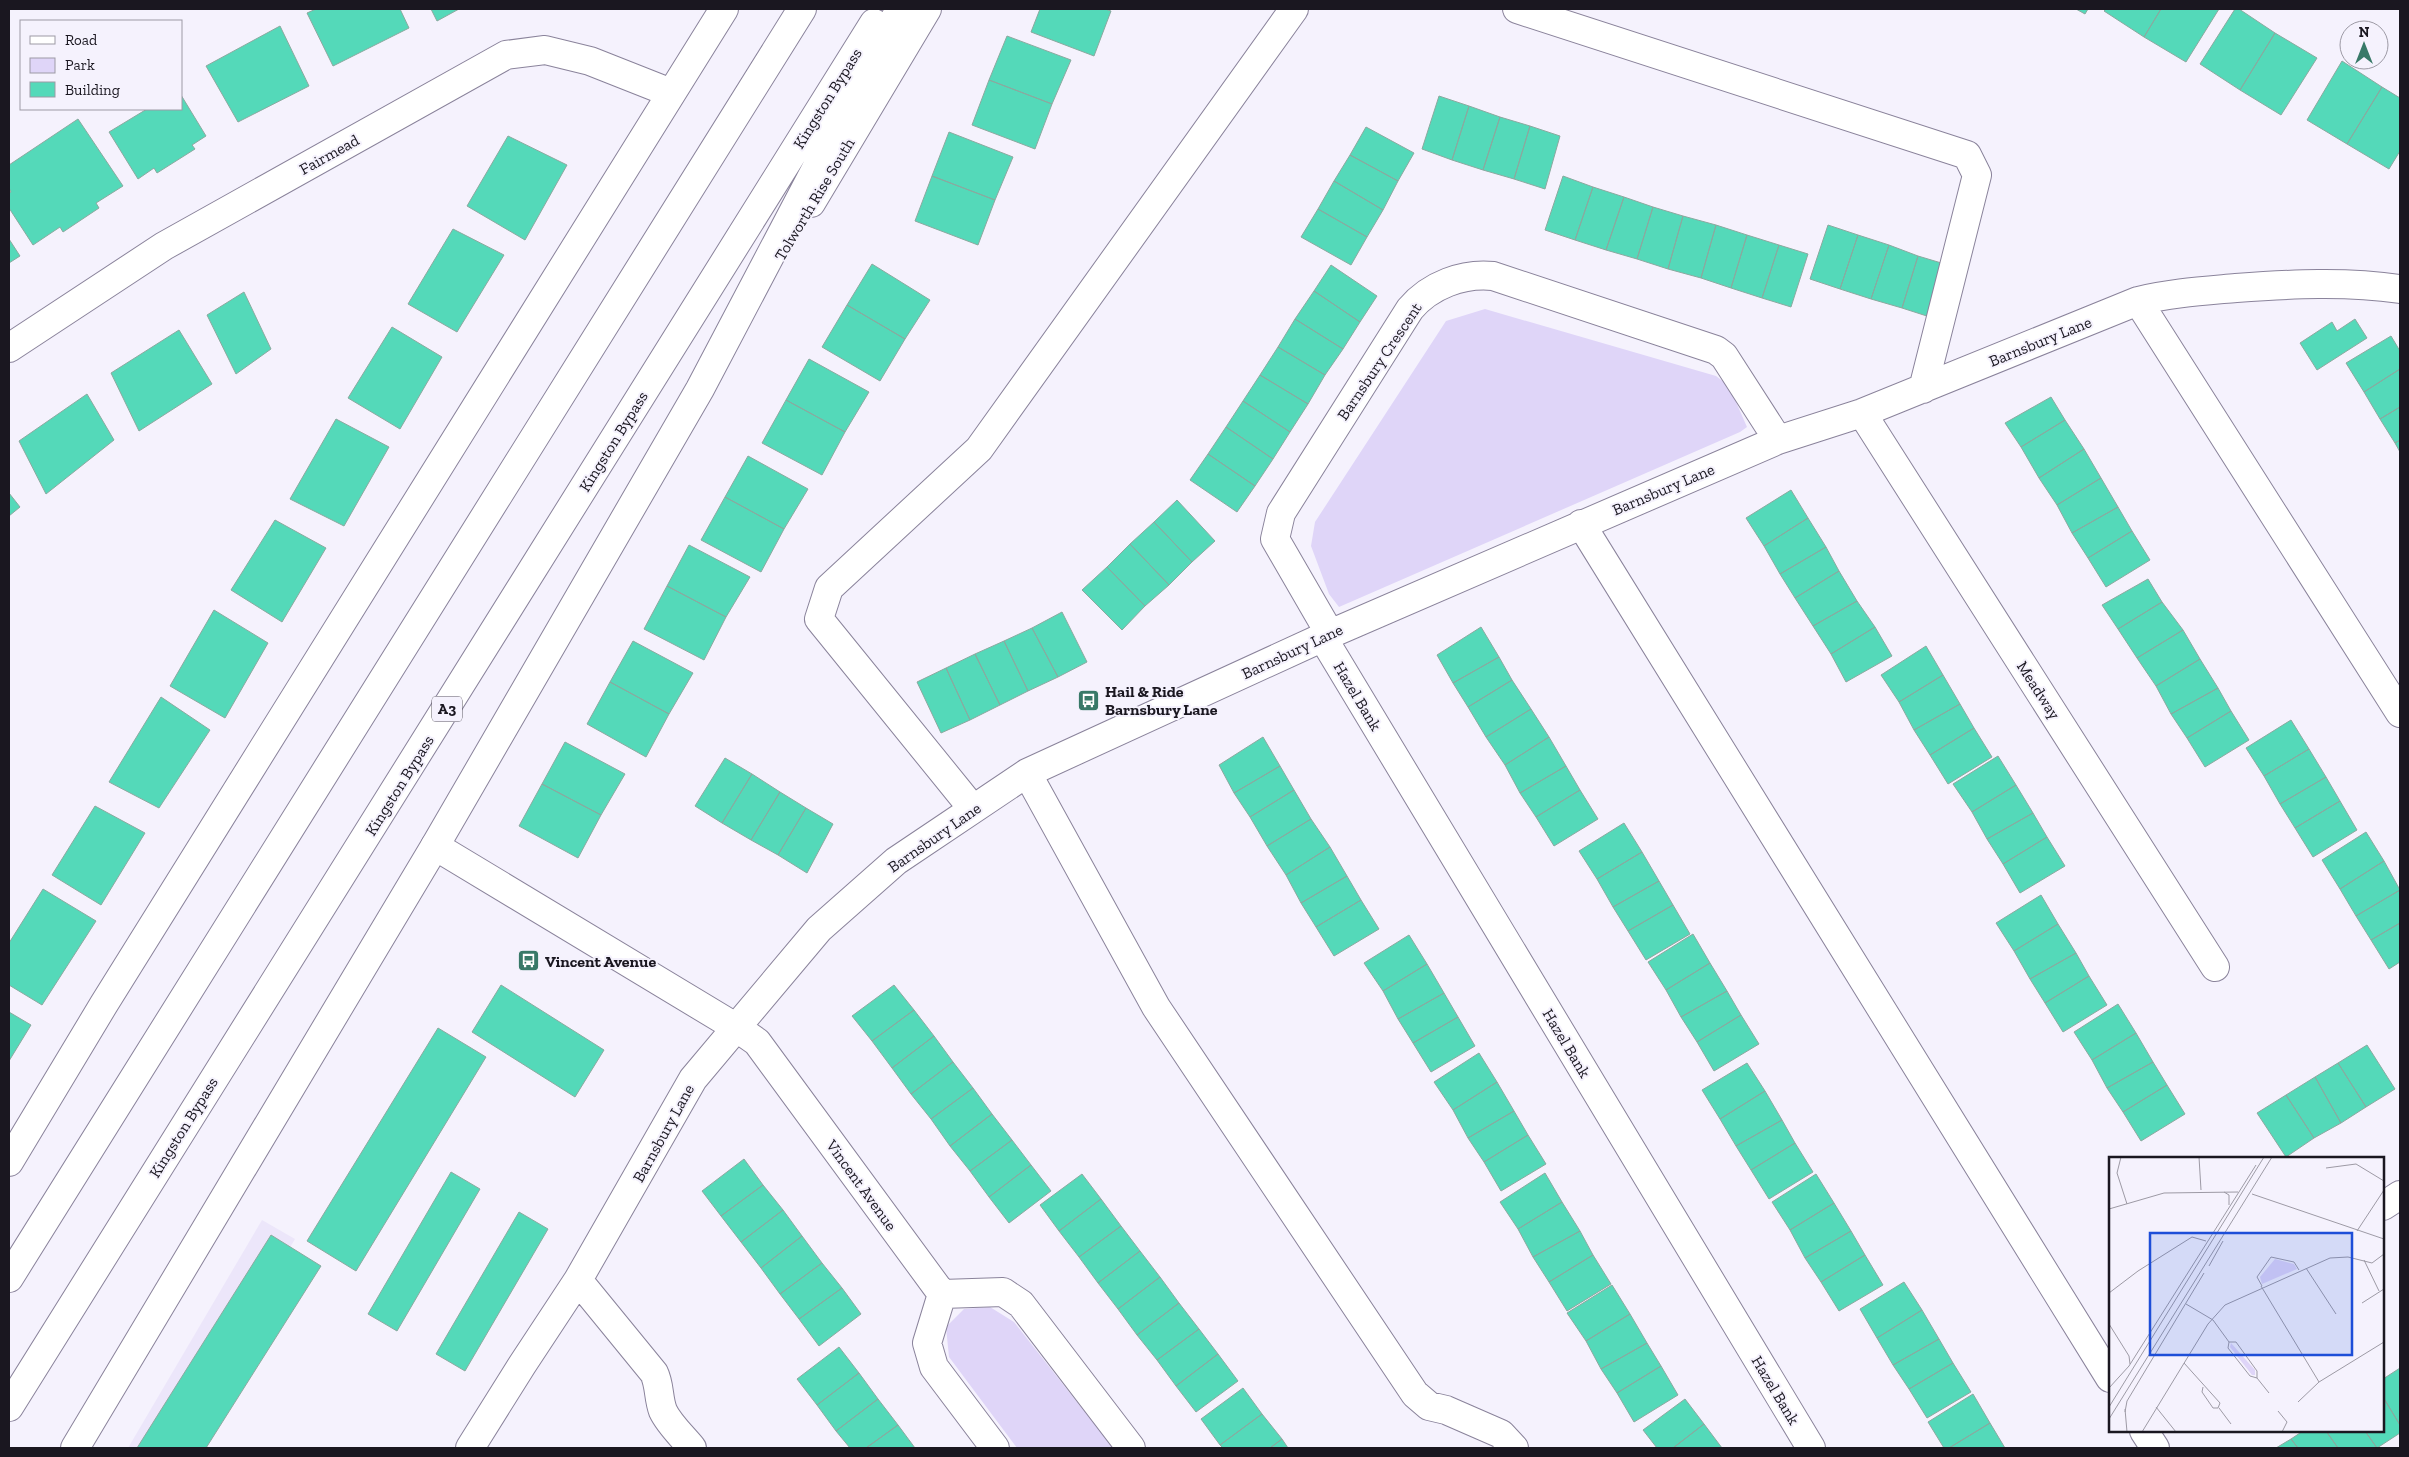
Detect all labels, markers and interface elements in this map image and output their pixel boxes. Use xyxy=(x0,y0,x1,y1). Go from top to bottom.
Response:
legend xyxy=(20,20,182,110)
north arrow xyxy=(2339,20,2389,70)
text: N xyxy=(2359,24,2370,41)
text: Road xyxy=(65,31,98,49)
street label: Kingston Bypass xyxy=(789,45,866,152)
text: Park xyxy=(65,56,95,74)
text: Building xyxy=(65,81,120,99)
street label: Fairmead xyxy=(296,130,363,179)
street label: Tolworth Rise South xyxy=(770,134,859,264)
street label: Barnsbury Crescent xyxy=(1333,299,1426,424)
street label: Barnsbury Lane xyxy=(1986,312,2094,371)
street label: Kingston Bypass xyxy=(575,388,652,495)
street label: Barnsbury Lane xyxy=(1609,459,1717,520)
street label: Barnsbury Lane xyxy=(1239,620,1346,683)
street label: Hazel Bank xyxy=(1330,658,1386,735)
street label: Meadway xyxy=(2013,658,2065,724)
place label: Hail & Ride Barnsbury Lane xyxy=(1105,682,1218,719)
bus stop icon: Hail & Ride Barnsbury Lane xyxy=(1077,688,1101,712)
road number: A3 xyxy=(432,696,462,722)
street label: Kingston Bypass xyxy=(361,732,438,839)
street label: Barnsbury Lane xyxy=(884,798,984,876)
bus stop icon: Vincent Avenue xyxy=(517,949,541,973)
place label: Vincent Avenue xyxy=(545,952,656,971)
street label: Hazel Bank xyxy=(1539,1005,1595,1082)
street label: Kingston Bypass xyxy=(145,1074,222,1181)
street label: Barnsbury Lane xyxy=(629,1081,698,1186)
street label: Vincent Avenue xyxy=(822,1135,901,1234)
inset map xyxy=(2109,1157,2384,1432)
street label: Hazel Bank xyxy=(1748,1352,1804,1429)

